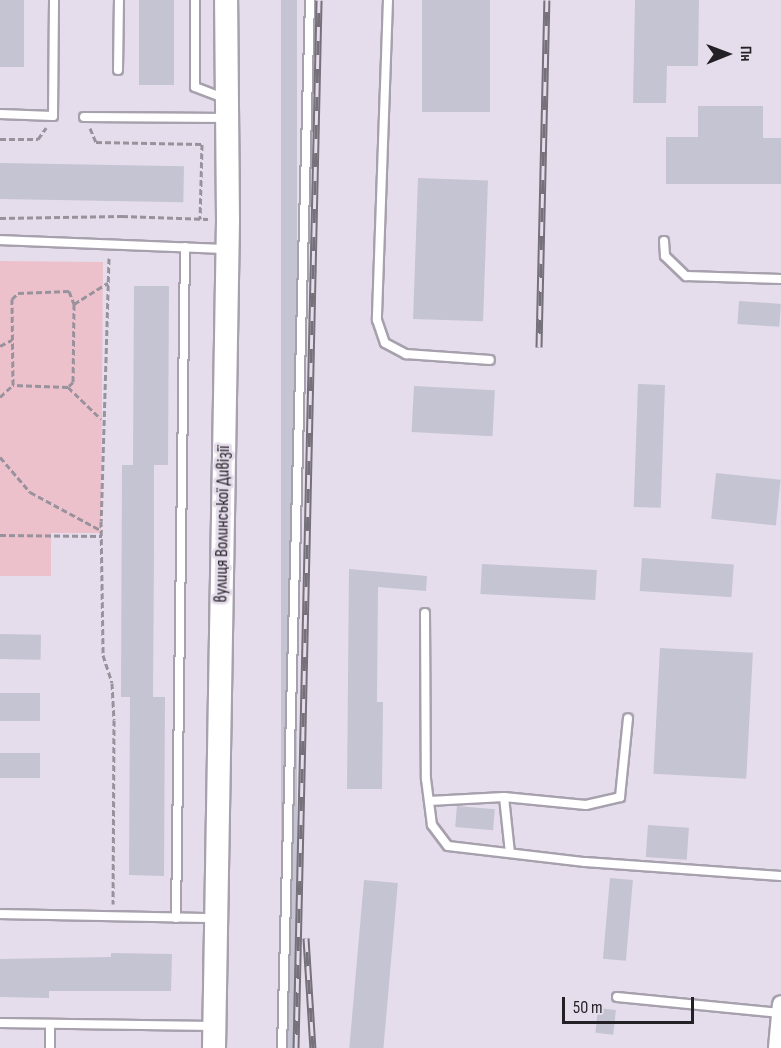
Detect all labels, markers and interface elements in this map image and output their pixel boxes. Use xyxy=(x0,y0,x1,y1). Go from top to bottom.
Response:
north arrow xyxy=(697,24,757,84)
text: Пн xyxy=(736,46,755,62)
street label: вулиця Волинської Дивізії xyxy=(211,445,235,603)
scale bar xyxy=(565,985,697,1023)
text: 50 m xyxy=(573,997,603,1018)

